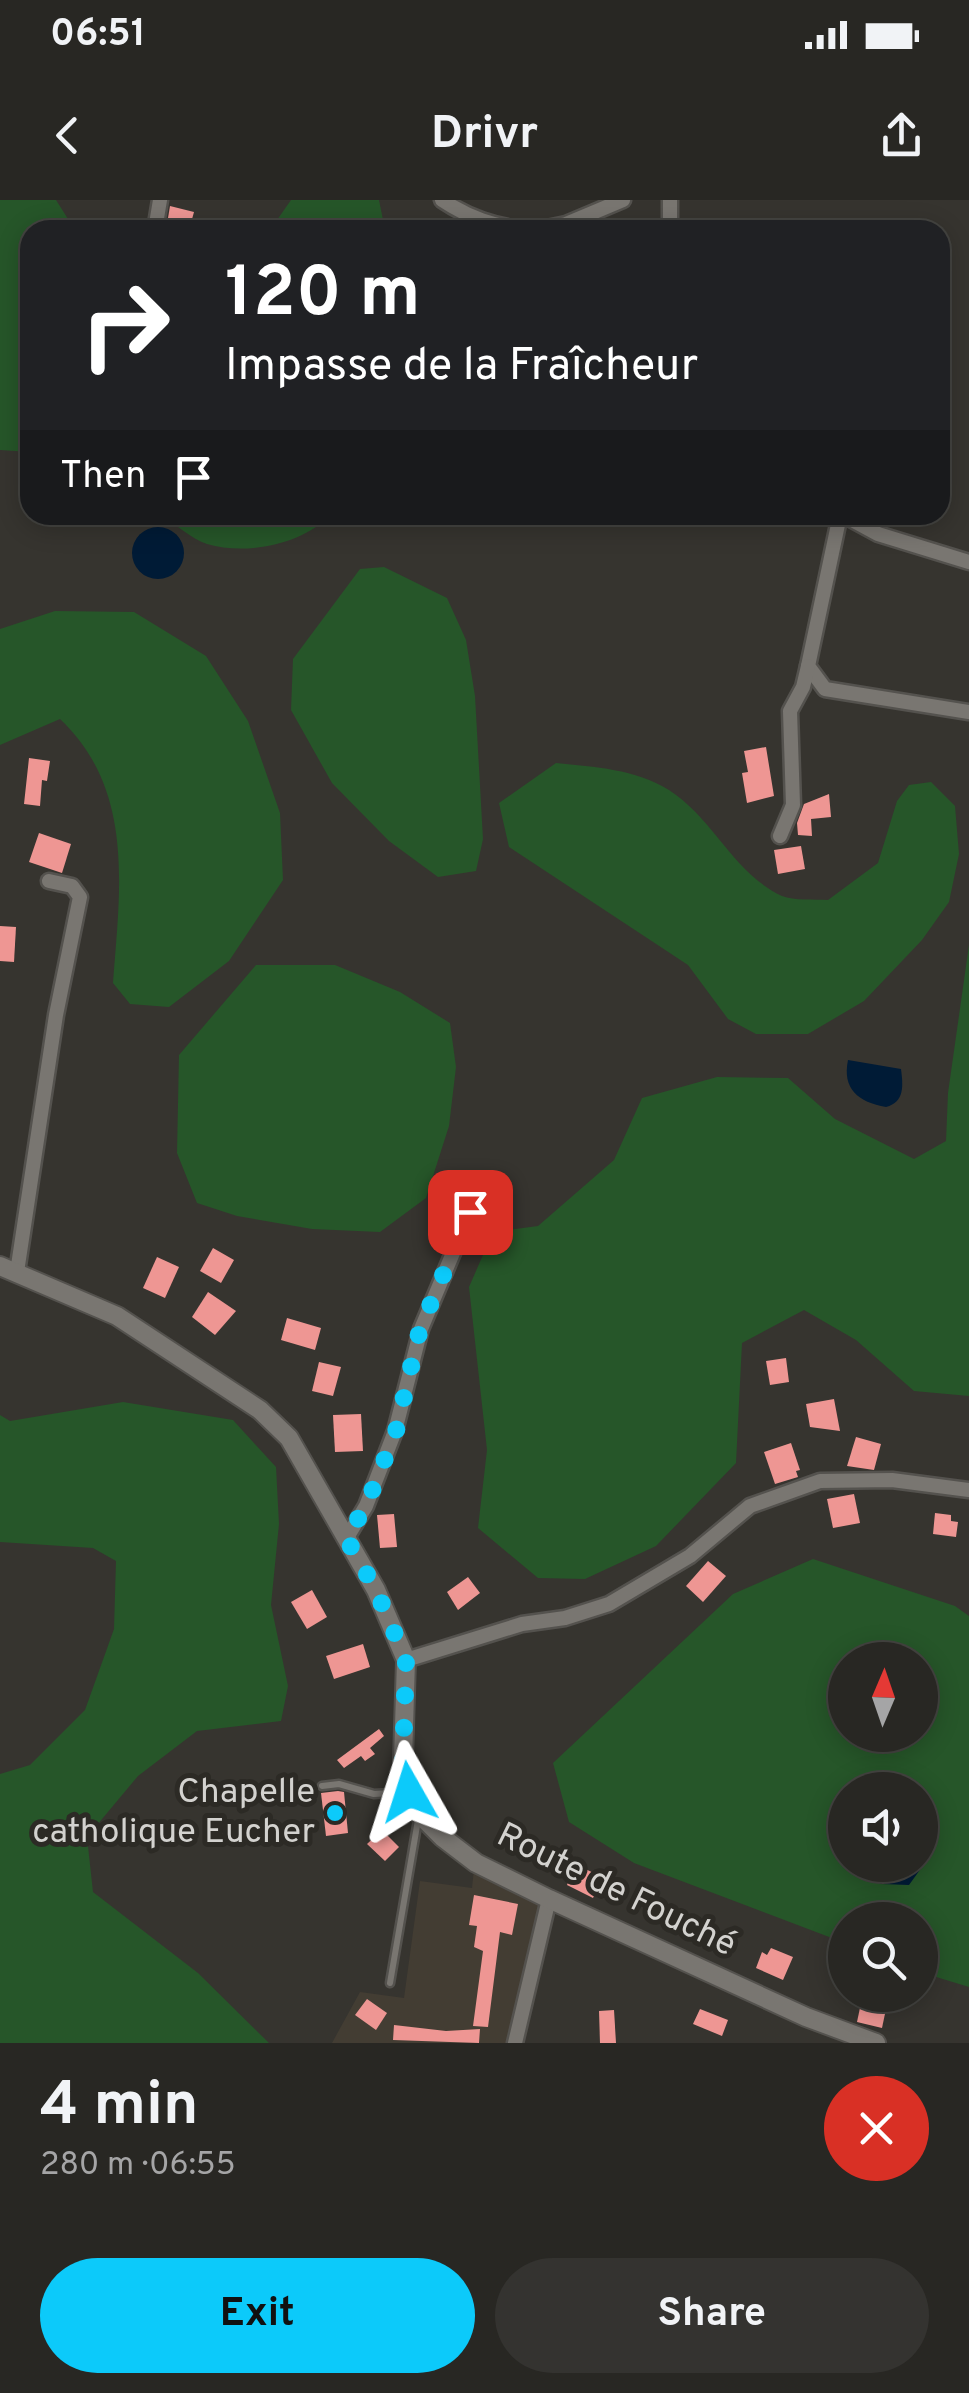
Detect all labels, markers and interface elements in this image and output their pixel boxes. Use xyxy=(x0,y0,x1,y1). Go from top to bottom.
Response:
text: 06:51 xyxy=(50,11,146,60)
text: Drivr xyxy=(431,107,538,164)
icon: back xyxy=(40,108,95,163)
icon: share xyxy=(874,108,929,163)
text: 120 m xyxy=(225,252,421,341)
icon: right xyxy=(60,260,190,390)
text: Impasse de la Fraîcheur xyxy=(225,339,698,396)
icon: arrive xyxy=(166,450,221,505)
text: Then xyxy=(60,453,146,502)
pin xyxy=(428,1170,513,1255)
icon: arrive xyxy=(443,1185,498,1240)
north arrow xyxy=(828,1642,938,1752)
map controls xyxy=(828,1642,938,2012)
position arrow xyxy=(357,1740,461,1844)
place label: Chapelle catholique Eucher xyxy=(32,1771,315,1855)
button: sound xyxy=(828,1772,938,1882)
marker: Chapelle catholique Eucher xyxy=(324,1802,346,1824)
street label: Route de Fouché xyxy=(489,1814,743,1968)
button: search xyxy=(828,1902,938,2012)
text: 4 min xyxy=(40,2070,199,2146)
button: close xyxy=(824,2076,929,2181)
text: 280 m · 06:55 xyxy=(40,2146,236,2186)
button: Exit xyxy=(40,2258,475,2373)
button: Share xyxy=(495,2258,929,2373)

